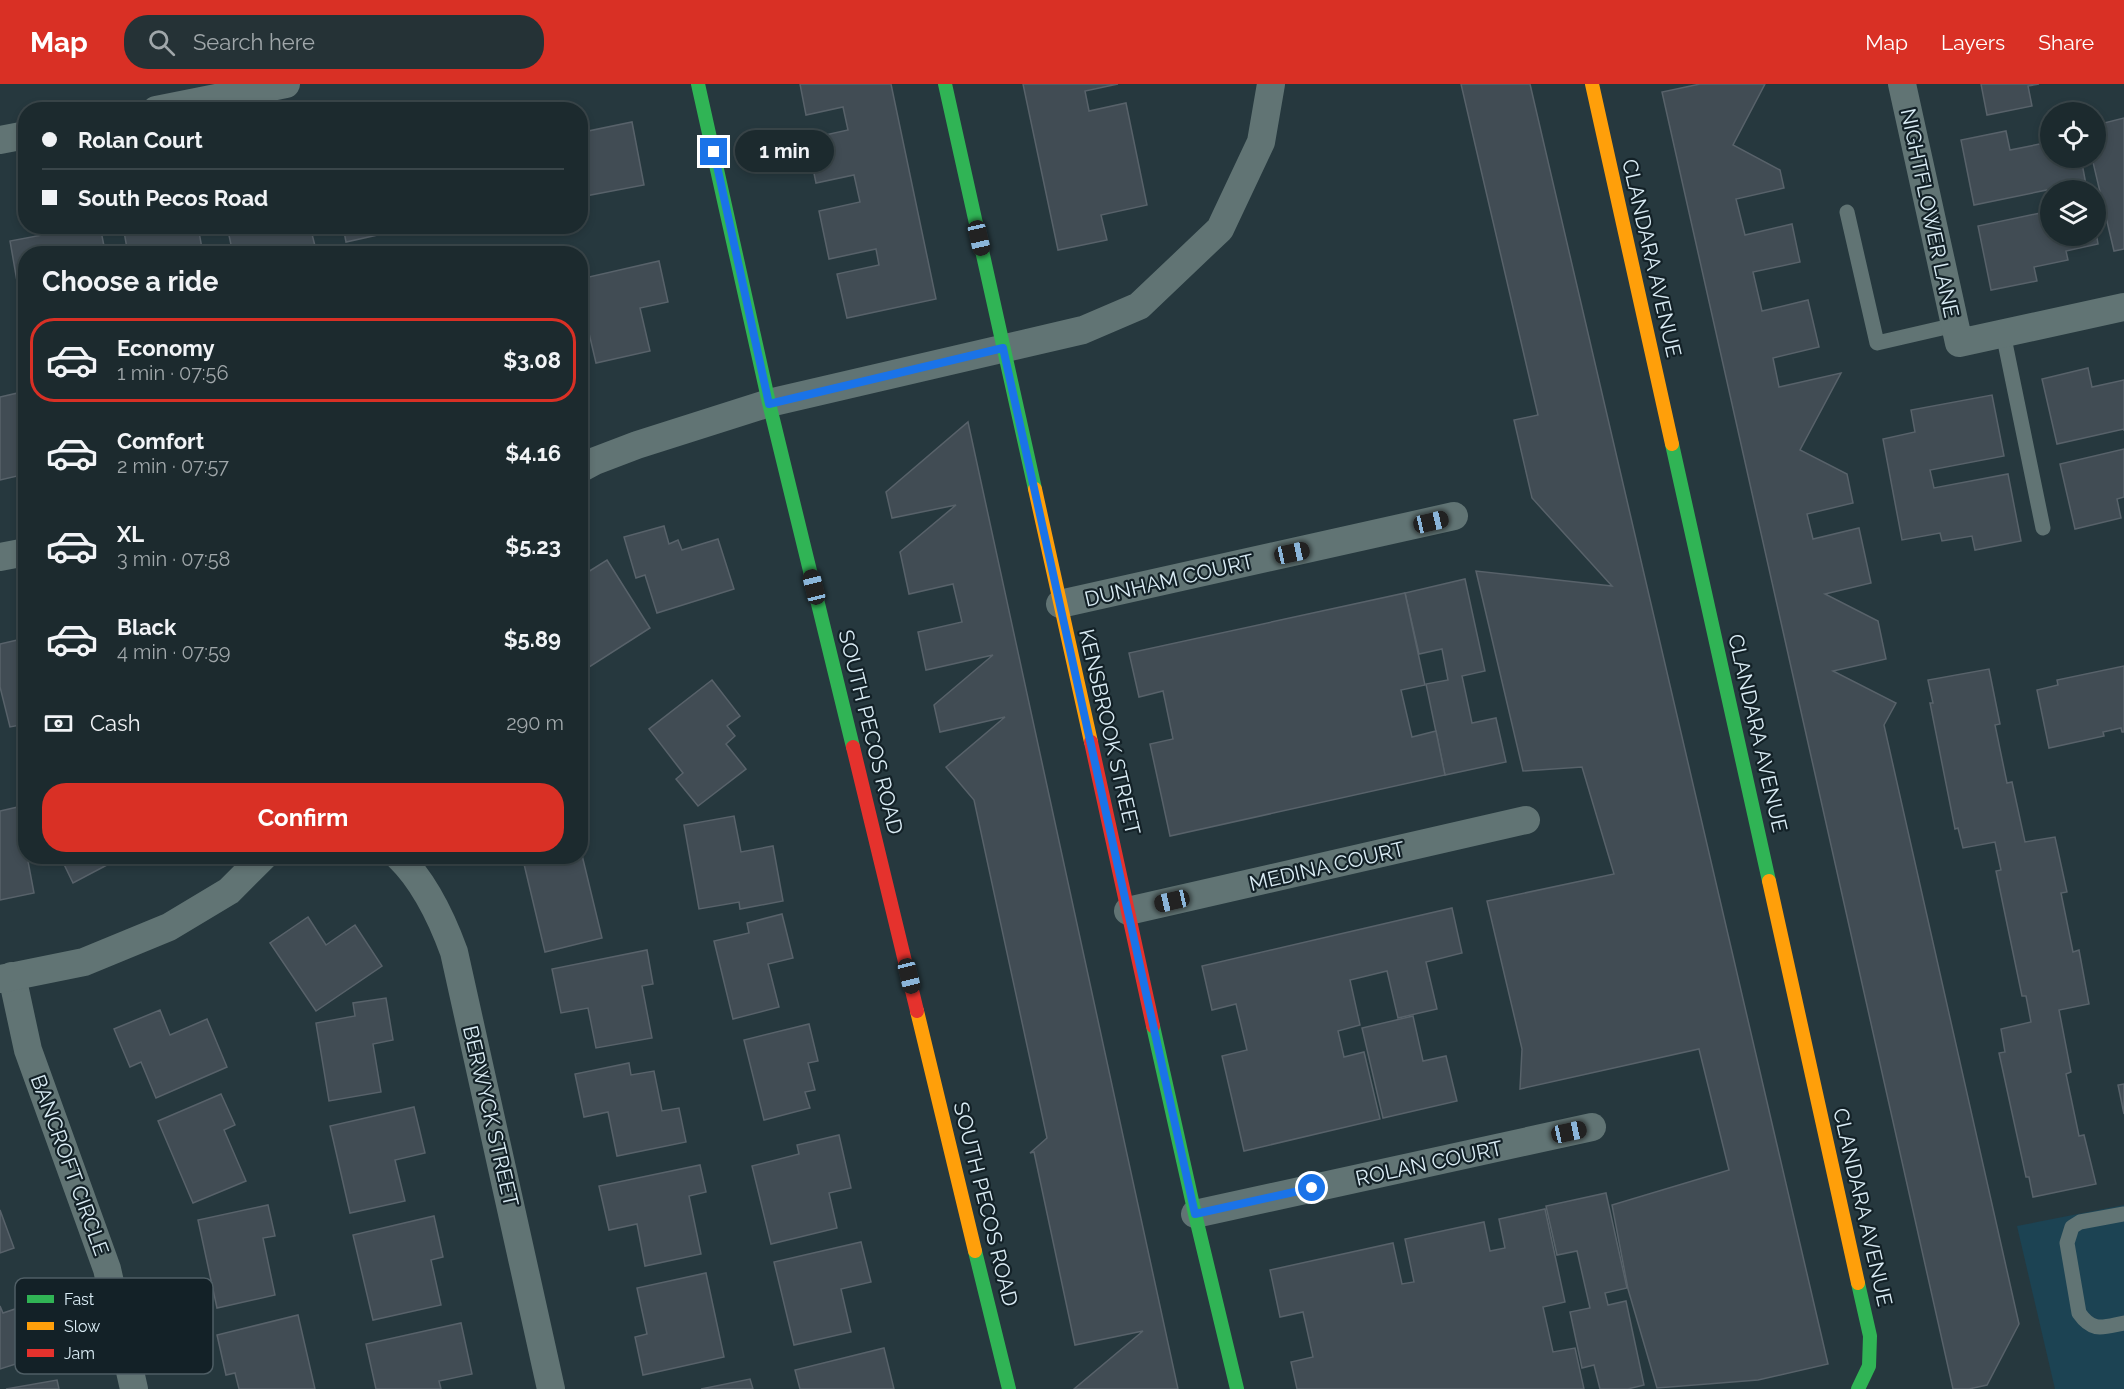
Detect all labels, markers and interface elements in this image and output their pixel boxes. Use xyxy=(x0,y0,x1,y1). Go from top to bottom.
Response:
search box xyxy=(124,15,544,69)
text: Map xyxy=(30,26,88,59)
icon: search xyxy=(145,26,178,59)
text: Search here xyxy=(193,29,315,55)
text: Map xyxy=(1865,30,1908,55)
text: Layers xyxy=(1941,30,2005,55)
text: Share xyxy=(2038,30,2094,55)
map controls xyxy=(2040,102,2106,246)
button: locate xyxy=(2040,102,2106,168)
street label: NIGHTFLOWER LANE xyxy=(1896,106,1964,320)
text: Rolan Court xyxy=(78,127,203,153)
callout: 1 min xyxy=(735,131,834,173)
route end xyxy=(700,138,727,165)
text: 1 min xyxy=(759,139,810,163)
street label: CLANDARA AVENUE xyxy=(1617,157,1687,359)
button: layers xyxy=(2040,180,2106,246)
text: South Pecos Road xyxy=(78,185,268,211)
car xyxy=(966,218,992,258)
text: Choose a ride xyxy=(42,266,218,297)
icon: car xyxy=(45,333,99,387)
text: Economy xyxy=(117,335,215,361)
text: $3.08 xyxy=(503,347,561,373)
text: 1 min · 07:56 xyxy=(117,361,229,385)
icon: car xyxy=(45,426,99,480)
text: Comfort xyxy=(117,428,204,454)
text: $4.16 xyxy=(505,440,561,466)
text: 2 min · 07:57 xyxy=(117,454,229,478)
car xyxy=(1411,509,1451,535)
icon: car xyxy=(45,519,99,573)
text: XL xyxy=(117,521,144,547)
text: $5.23 xyxy=(505,533,561,559)
car xyxy=(1273,540,1311,566)
text: 3 min · 07:58 xyxy=(117,547,230,571)
street label: DUNHAM COURT xyxy=(1082,548,1256,612)
car xyxy=(801,567,827,607)
icon: car xyxy=(45,612,99,666)
text: Black xyxy=(117,614,176,640)
text: $5.89 xyxy=(504,626,561,652)
street label: SOUTH PECOS ROAD xyxy=(833,627,909,837)
street label: KENSBROOK STREET xyxy=(1074,627,1146,838)
street label: CLANDARA AVENUE xyxy=(1723,632,1793,834)
text: 4 min · 07:59 xyxy=(117,640,231,664)
icon: cash xyxy=(42,707,75,740)
text: Cash xyxy=(90,710,141,736)
text: 290 m xyxy=(506,711,564,735)
button: Confirm xyxy=(42,783,564,852)
street label: MEDINA COURT xyxy=(1247,836,1407,896)
car xyxy=(1152,888,1192,914)
car xyxy=(896,956,922,996)
street label: BERWYCK STREET xyxy=(458,1023,524,1209)
street label: BANCROFT CIRCLE xyxy=(26,1071,114,1259)
street label: SOUTH PECOS ROAD xyxy=(948,1099,1024,1309)
street label: CLANDARA AVENUE xyxy=(1828,1106,1898,1308)
car xyxy=(1550,1119,1588,1145)
street label: ROLAN COURT xyxy=(1353,1135,1505,1191)
route start xyxy=(1298,1174,1325,1201)
legend xyxy=(15,1278,213,1374)
text: Fast xyxy=(64,1290,95,1309)
text: Slow xyxy=(64,1317,100,1336)
text: Jam xyxy=(64,1344,95,1363)

